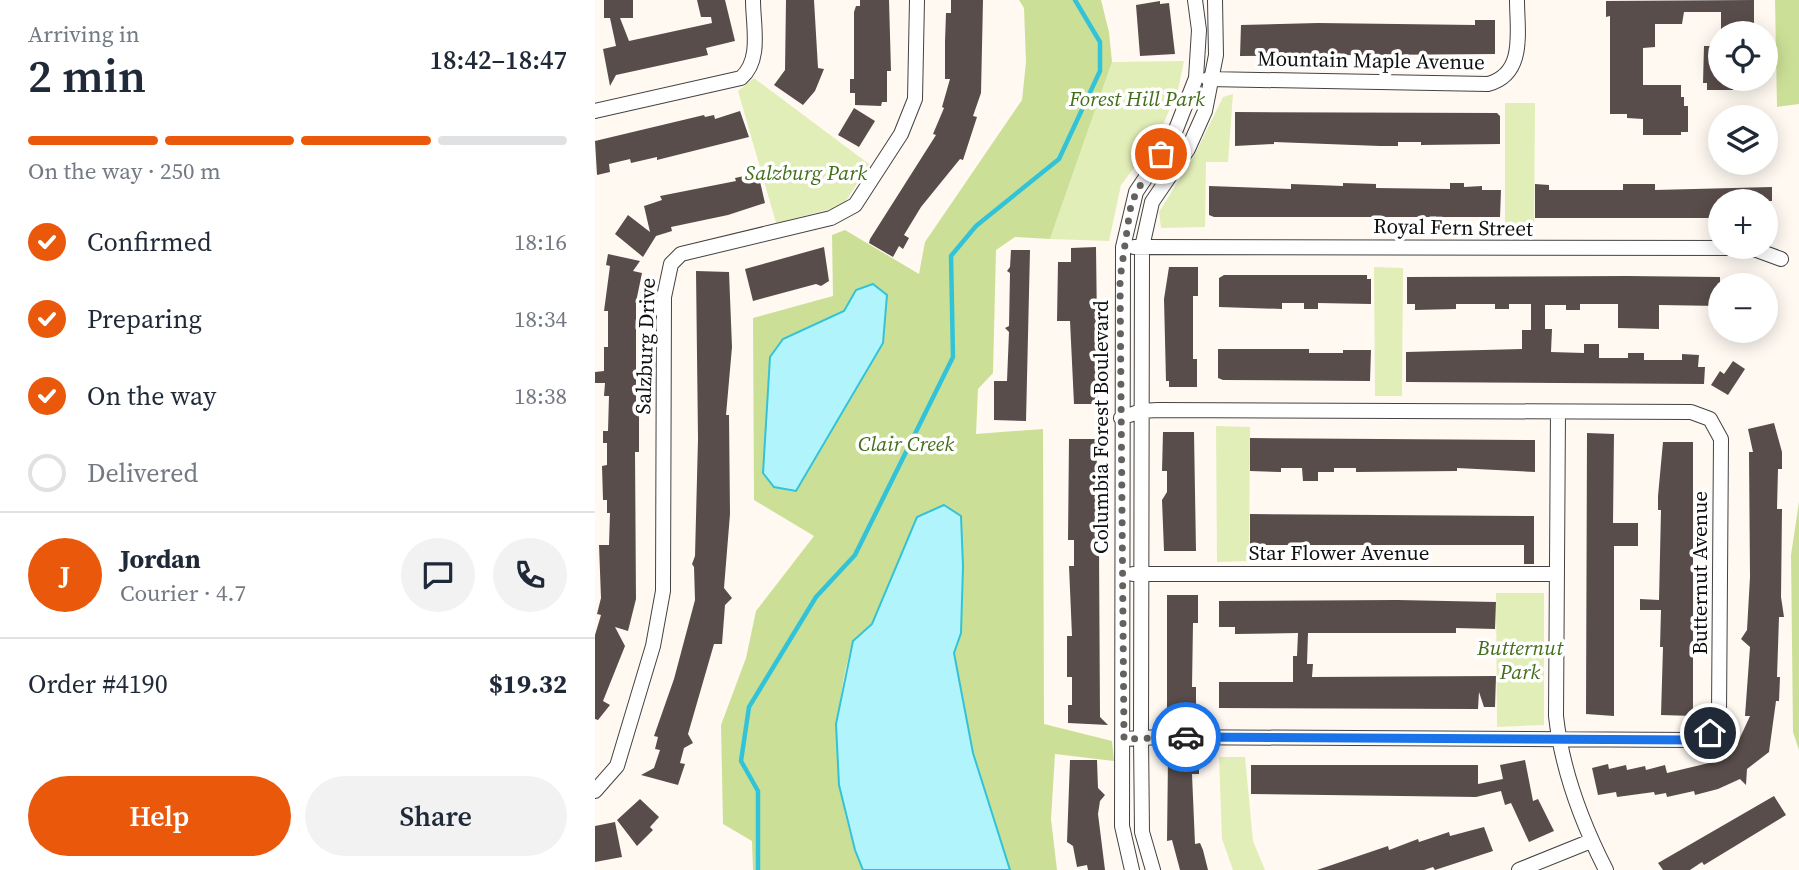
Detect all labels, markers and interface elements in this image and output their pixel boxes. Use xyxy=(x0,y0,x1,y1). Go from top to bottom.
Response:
text: Arriving in xyxy=(28,18,140,50)
map controls xyxy=(1708,21,1778,343)
button: locate xyxy=(1708,21,1778,91)
text: 18:42–18:47 xyxy=(430,42,567,78)
text: 2 min xyxy=(28,44,146,107)
street label: Mountain Maple Avenue xyxy=(1257,44,1485,76)
park label: Forest Hill Park xyxy=(1068,84,1205,113)
button: layers xyxy=(1708,105,1778,175)
pin xyxy=(1131,124,1191,184)
icon: bag xyxy=(1142,135,1180,173)
text: On the way · 250 m xyxy=(28,155,221,187)
park label: Salzburg Park xyxy=(745,158,867,187)
button: + xyxy=(1708,189,1778,259)
street label: Royal Fern Street xyxy=(1373,211,1533,243)
icon: check xyxy=(28,223,66,261)
text: Confirmed xyxy=(87,224,212,260)
text: 18:16 xyxy=(514,226,567,258)
button: − xyxy=(1708,273,1778,343)
street label: Salzburg Drive xyxy=(628,277,662,415)
icon: check xyxy=(28,300,66,338)
street label: Columbia Forest Boulevard xyxy=(1086,300,1115,554)
text: Preparing xyxy=(87,301,202,337)
text: 18:34 xyxy=(514,303,567,335)
icon: check xyxy=(28,377,66,415)
text: On the way xyxy=(87,378,216,414)
text: 18:38 xyxy=(514,380,567,412)
park label: Clair Creek xyxy=(858,429,954,458)
text: Delivered xyxy=(87,455,198,491)
street label: Butternut Avenue xyxy=(1685,491,1714,655)
button: chat xyxy=(401,538,475,612)
button: phone xyxy=(493,538,567,612)
street label: Star Flower Avenue xyxy=(1249,538,1429,567)
text: Jordan xyxy=(120,541,201,577)
text: J xyxy=(60,557,70,593)
text: Courier · 4.7 xyxy=(120,577,246,609)
park label: Butternut Park xyxy=(1476,633,1564,686)
text: Order #4190 xyxy=(28,666,168,702)
text: $19.32 xyxy=(489,666,567,702)
courier xyxy=(1151,702,1221,772)
pin xyxy=(1680,703,1740,763)
icon: home xyxy=(1691,714,1729,752)
icon: car xyxy=(1167,718,1205,756)
button: Help xyxy=(28,776,291,856)
button: Share xyxy=(305,776,567,856)

